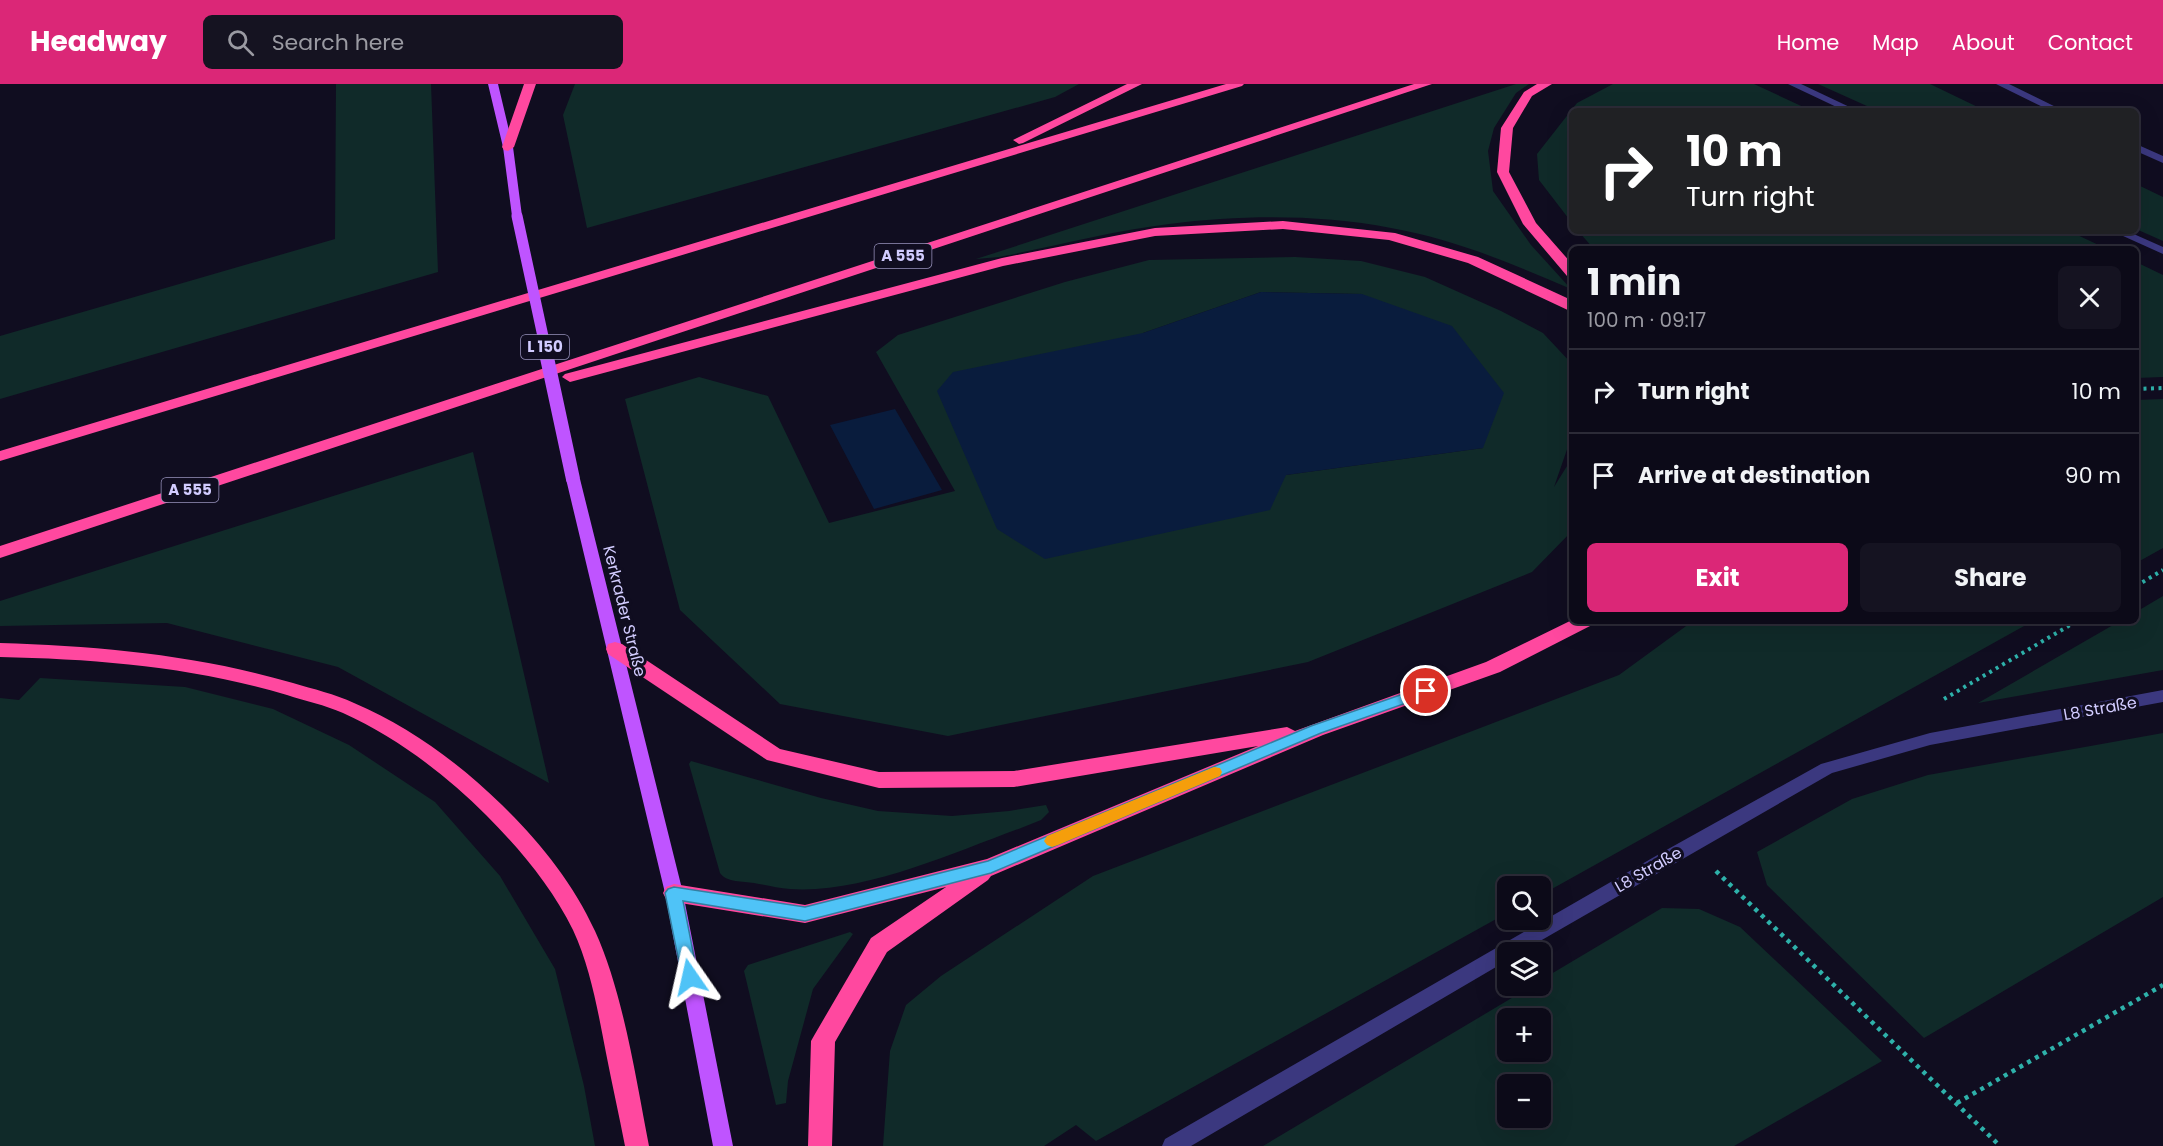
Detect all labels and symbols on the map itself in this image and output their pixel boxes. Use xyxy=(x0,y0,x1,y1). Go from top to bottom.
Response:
road number: A 555 xyxy=(874,244,932,268)
road number: L 150 xyxy=(521,335,569,359)
road number: A 555 xyxy=(162,478,219,502)
street label: Kerkrader Straße xyxy=(597,543,652,679)
pin xyxy=(1400,665,1451,716)
street label: L8 Straße xyxy=(2062,691,2139,726)
street label: L8 Straße xyxy=(1610,841,1686,898)
position arrow xyxy=(658,945,722,1009)

